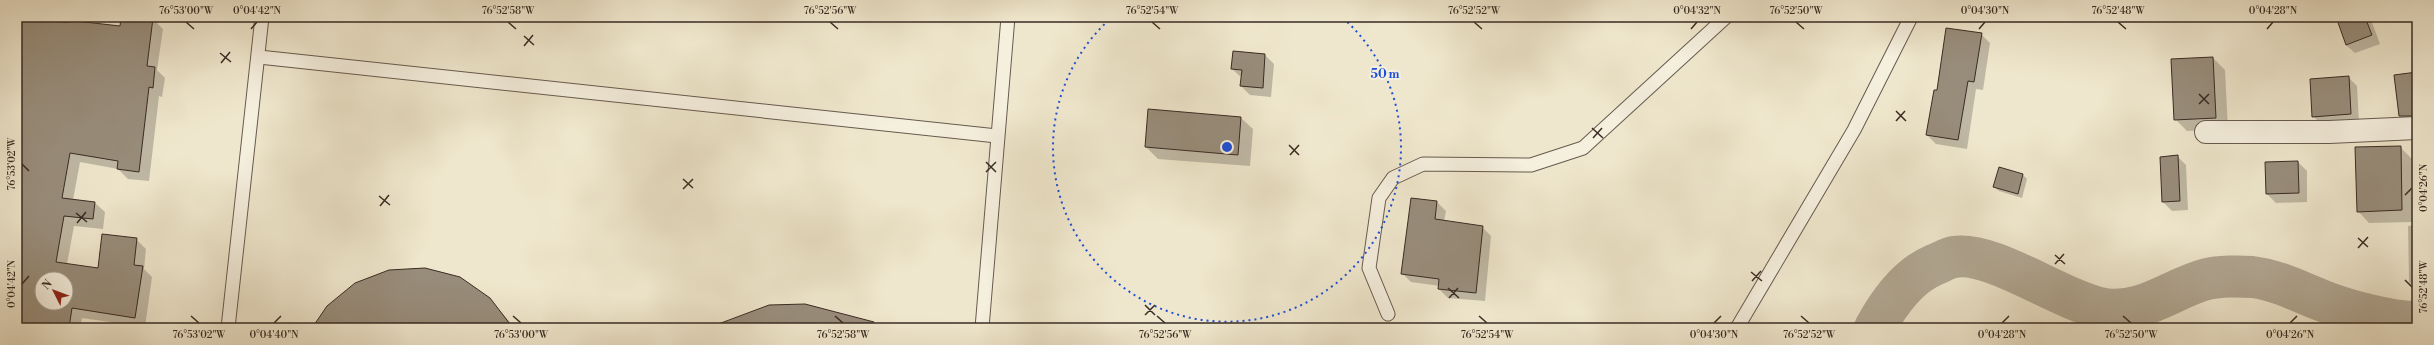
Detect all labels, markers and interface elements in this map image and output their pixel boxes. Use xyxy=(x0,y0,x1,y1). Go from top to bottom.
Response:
text: 76°53'00"W xyxy=(159,5,214,17)
text: 0°04'42"N xyxy=(233,5,282,17)
text: 76°52'58"W xyxy=(482,5,535,17)
text: 76°52'56"W xyxy=(804,5,857,17)
text: 76°52'54"W xyxy=(1126,5,1179,17)
text: 76°52'52"W xyxy=(1448,5,1501,17)
text: 0°04'32"N xyxy=(1673,5,1721,17)
text: 76°52'50"W xyxy=(1769,5,1823,17)
text: 0°04'30"N xyxy=(1961,5,2010,17)
text: 76°52'48"W xyxy=(2092,5,2145,17)
text: 0°04'28"N xyxy=(2249,5,2298,17)
text: 50 m xyxy=(1370,67,1400,82)
text: 76°53'02"W xyxy=(6,137,18,190)
centre of rings xyxy=(1220,140,1234,154)
text: 0°04'26"N xyxy=(2418,163,2430,212)
text: 0°04'42"N xyxy=(6,259,18,308)
text: 76°52'48"W xyxy=(2418,260,2430,313)
north arrow xyxy=(34,271,74,311)
text: N xyxy=(39,277,56,293)
text: 76°53'02"W xyxy=(173,329,226,341)
text: 0°04'40"N xyxy=(249,329,299,341)
text: 76°53'00"W xyxy=(494,329,549,341)
text: 76°52'58"W xyxy=(817,329,870,341)
text: 76°52'56"W xyxy=(1139,329,1192,341)
text: 76°52'54"W xyxy=(1461,329,1514,341)
text: 0°04'30"N xyxy=(1690,329,1739,341)
text: 76°52'52"W xyxy=(1783,329,1836,341)
text: 0°04'28"N xyxy=(1978,329,2027,341)
text: 76°52'50"W xyxy=(2104,329,2158,341)
text: 0°04'26"N xyxy=(2266,329,2315,341)

